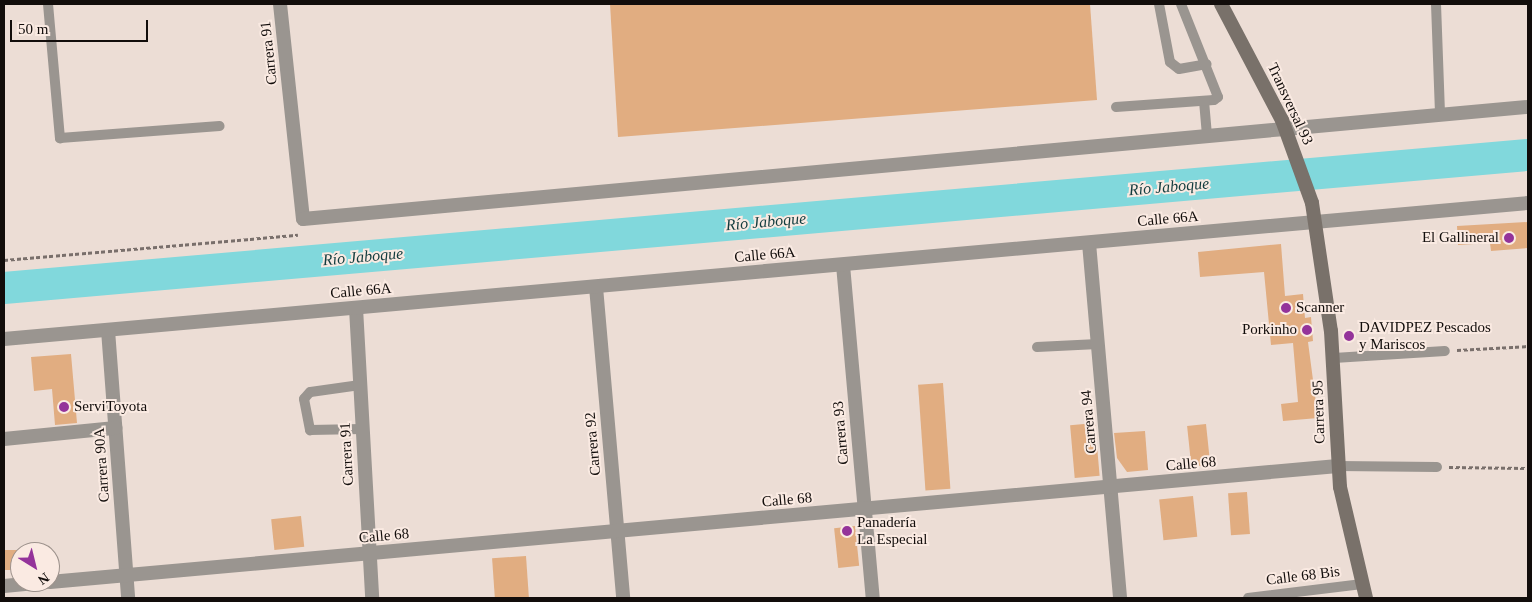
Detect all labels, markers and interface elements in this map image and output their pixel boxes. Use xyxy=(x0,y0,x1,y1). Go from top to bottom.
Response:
scale bar xyxy=(12,10,150,42)
street label: Carrera 91 xyxy=(257,20,281,86)
text: 50 m xyxy=(18,21,48,37)
street label: Transversal 93 xyxy=(1263,60,1317,148)
water label: Río Jaboque xyxy=(1128,174,1210,200)
street label: Calle 66A xyxy=(1137,207,1199,231)
water label: Río Jaboque xyxy=(725,209,807,235)
place label: El Gallineral xyxy=(1422,229,1499,247)
marker: El Gallineral xyxy=(1503,232,1515,244)
street label: Calle 66A xyxy=(734,243,796,267)
water label: Río Jaboque xyxy=(322,244,404,270)
street label: Calle 66A xyxy=(330,279,392,303)
place label: Scanner xyxy=(1296,299,1344,317)
marker: Scanner xyxy=(1280,302,1292,314)
place label: DAVIDPEZ Pescados y Mariscos xyxy=(1359,318,1491,353)
place label: Porkinho xyxy=(1242,321,1297,339)
marker: Porkinho xyxy=(1301,324,1313,336)
marker: DAVIDPEZ Pescados y Mariscos xyxy=(1343,330,1355,342)
street label: Carrera 95 xyxy=(1309,380,1329,444)
street label: Carrera 94 xyxy=(1077,389,1101,455)
place label: ServiToyota xyxy=(74,398,147,416)
street label: Carrera 93 xyxy=(829,400,853,466)
marker: ServiToyota xyxy=(58,401,70,413)
street label: Carrera 92 xyxy=(581,411,605,477)
street label: Carrera 91 xyxy=(336,422,358,486)
street label: Carrera 90A xyxy=(90,427,114,503)
street label: Calle 68 xyxy=(1165,453,1217,475)
street label: Calle 68 xyxy=(761,489,813,511)
place label: Panadería La Especial xyxy=(857,513,927,548)
street label: Calle 68 xyxy=(358,525,410,547)
marker: Panadería La Especial xyxy=(841,525,853,537)
north arrow xyxy=(10,542,60,592)
street label: Calle 68 Bis xyxy=(1265,563,1341,589)
text: N xyxy=(35,570,52,588)

